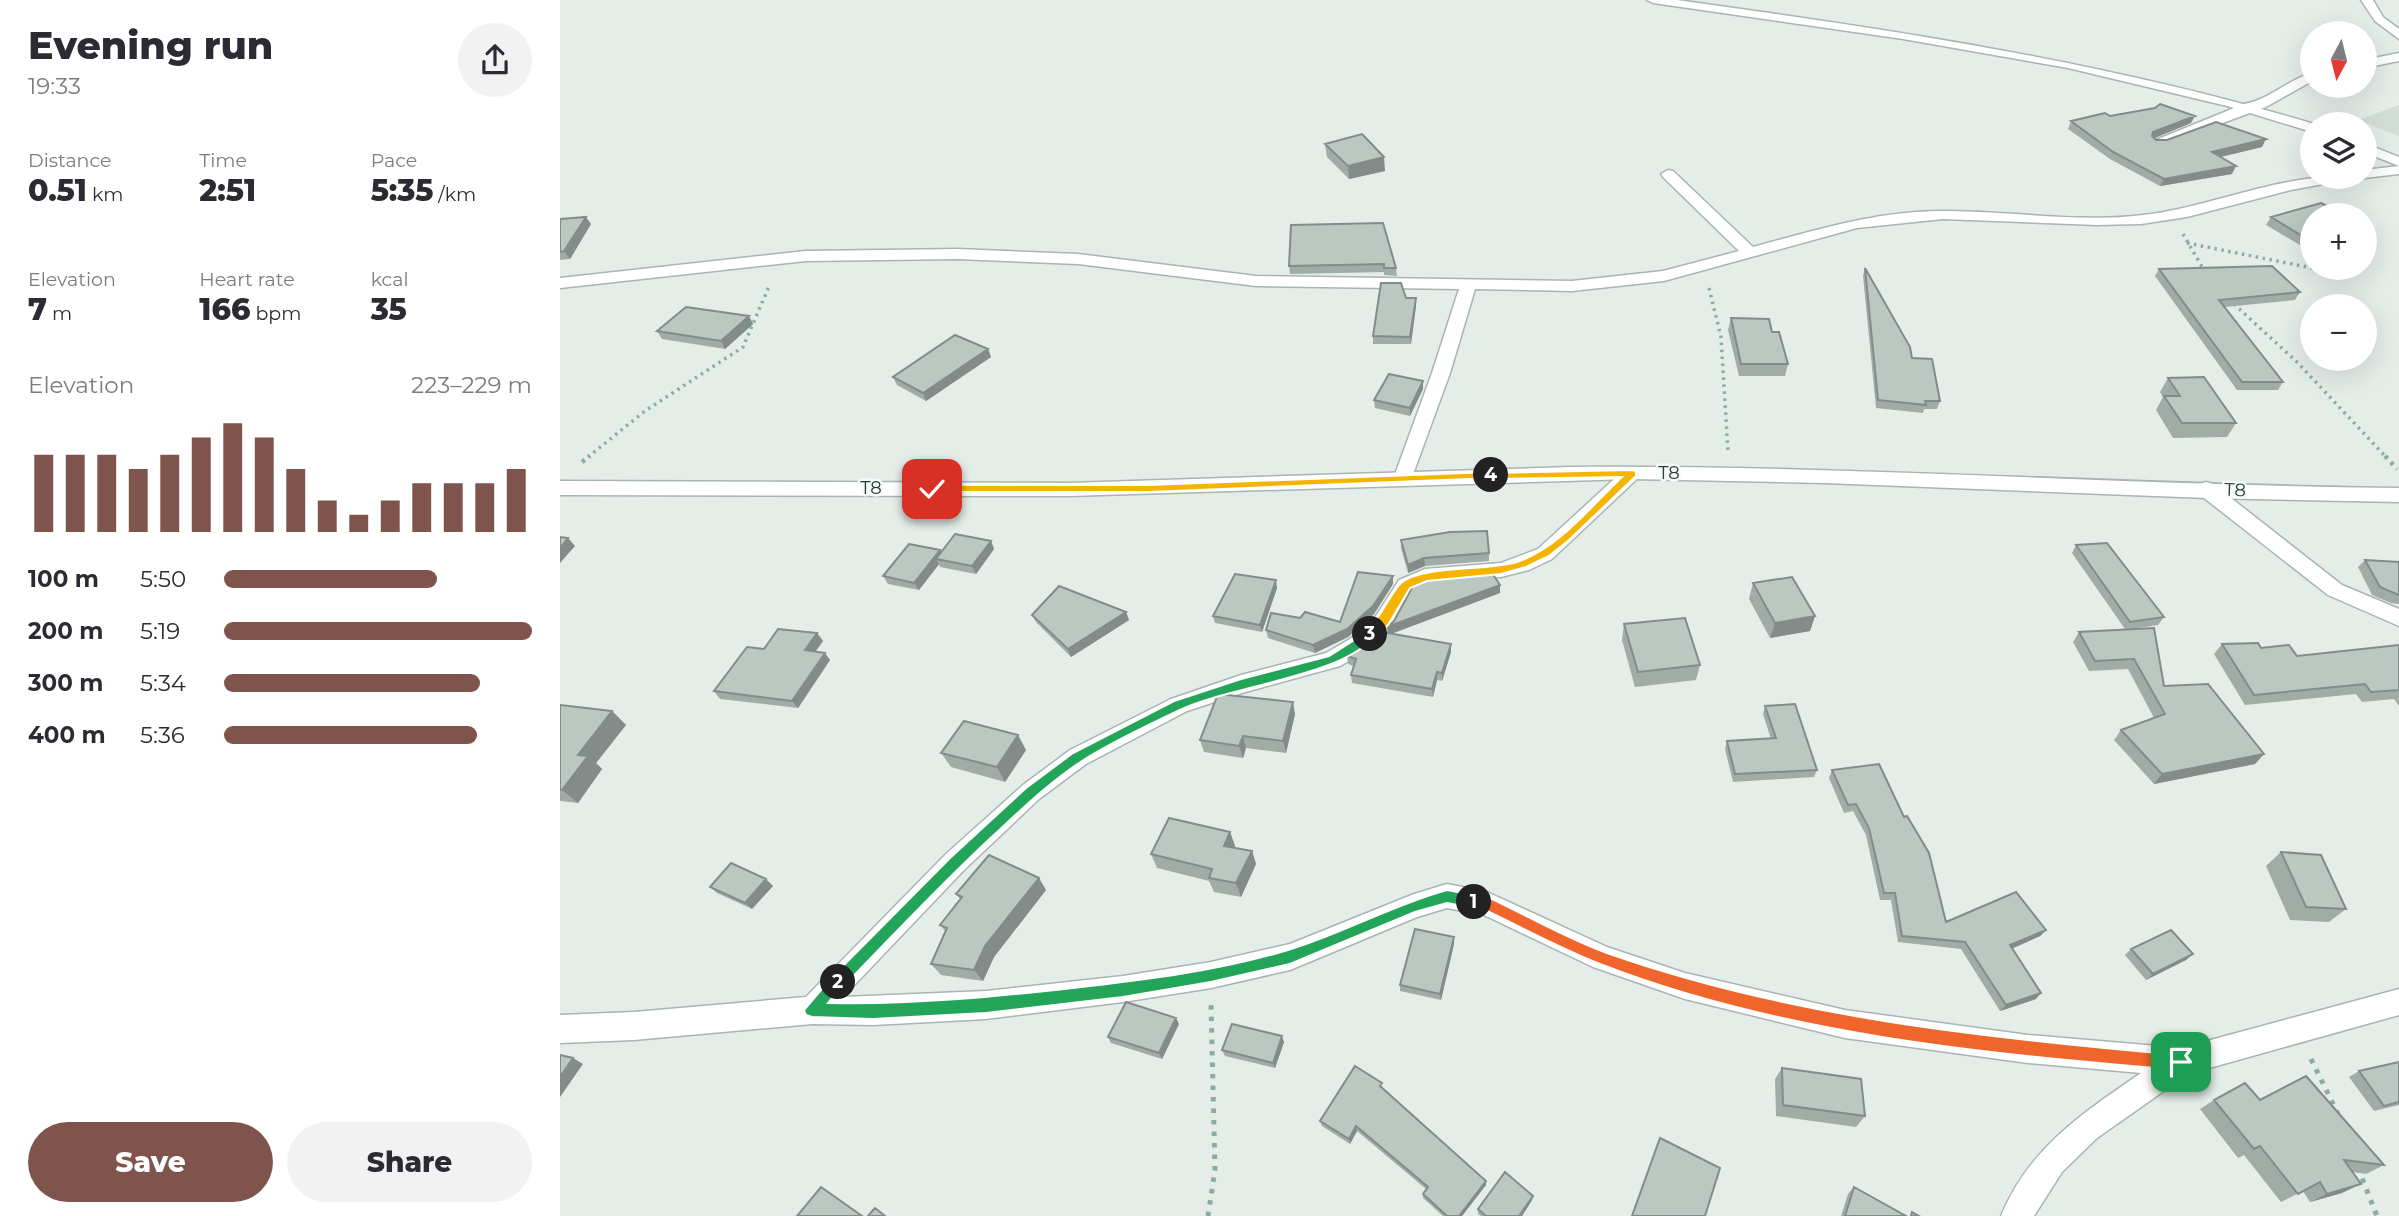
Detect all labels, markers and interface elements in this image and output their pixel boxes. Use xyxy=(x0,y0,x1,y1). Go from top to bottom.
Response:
north arrow xyxy=(2300,21,2376,98)
map controls xyxy=(2300,21,2377,371)
text: Evening run xyxy=(28,22,273,69)
button: share xyxy=(458,23,532,97)
text: 19:33 xyxy=(28,72,81,100)
button: layers xyxy=(2300,112,2377,189)
text: Distance xyxy=(28,149,111,172)
text: Time xyxy=(199,149,247,172)
text: Pace xyxy=(371,149,417,172)
text: 0.51 xyxy=(28,172,87,209)
text: 2:51 xyxy=(199,172,256,209)
text: 5:35 xyxy=(371,172,433,209)
text: km xyxy=(87,183,123,206)
text: /km xyxy=(433,183,476,206)
button: + xyxy=(2300,203,2377,280)
text: Elevation xyxy=(28,268,116,291)
text: Heart rate xyxy=(199,268,295,291)
text: kcal xyxy=(371,268,409,291)
text: 7 xyxy=(28,291,47,328)
text: 166 xyxy=(199,291,250,328)
text: 35 xyxy=(371,291,407,328)
button: − xyxy=(2300,294,2377,371)
text: m xyxy=(47,302,72,325)
text: bpm xyxy=(250,302,301,325)
text: Elevation xyxy=(28,371,134,399)
text: 223–229 m xyxy=(411,371,532,399)
pin: 4 xyxy=(1474,458,1508,492)
pin xyxy=(902,459,962,519)
street label: T8 xyxy=(1658,462,1680,484)
text: 4 xyxy=(1484,463,1497,486)
icon: check xyxy=(913,470,951,508)
street label: T8 xyxy=(860,477,882,499)
street label: T8 xyxy=(2224,479,2246,501)
text: 100 m xyxy=(28,565,99,593)
text: 5:50 xyxy=(140,565,186,593)
pin: 3 xyxy=(1352,616,1388,652)
text: 200 m xyxy=(28,617,103,645)
text: 5:19 xyxy=(140,617,180,645)
text: 3 xyxy=(1364,622,1375,645)
text: 300 m xyxy=(28,669,104,697)
text: 5:34 xyxy=(140,669,186,697)
text: 400 m xyxy=(28,721,106,749)
text: 5:36 xyxy=(140,721,185,749)
pin: 1 xyxy=(1457,884,1492,920)
text: 1 xyxy=(1470,890,1477,913)
pin: 2 xyxy=(820,964,856,1000)
text: 2 xyxy=(832,970,843,993)
pin xyxy=(2151,1032,2211,1092)
icon: arrive xyxy=(2162,1043,2200,1081)
button: Save xyxy=(28,1122,273,1202)
button: Share xyxy=(287,1122,532,1202)

